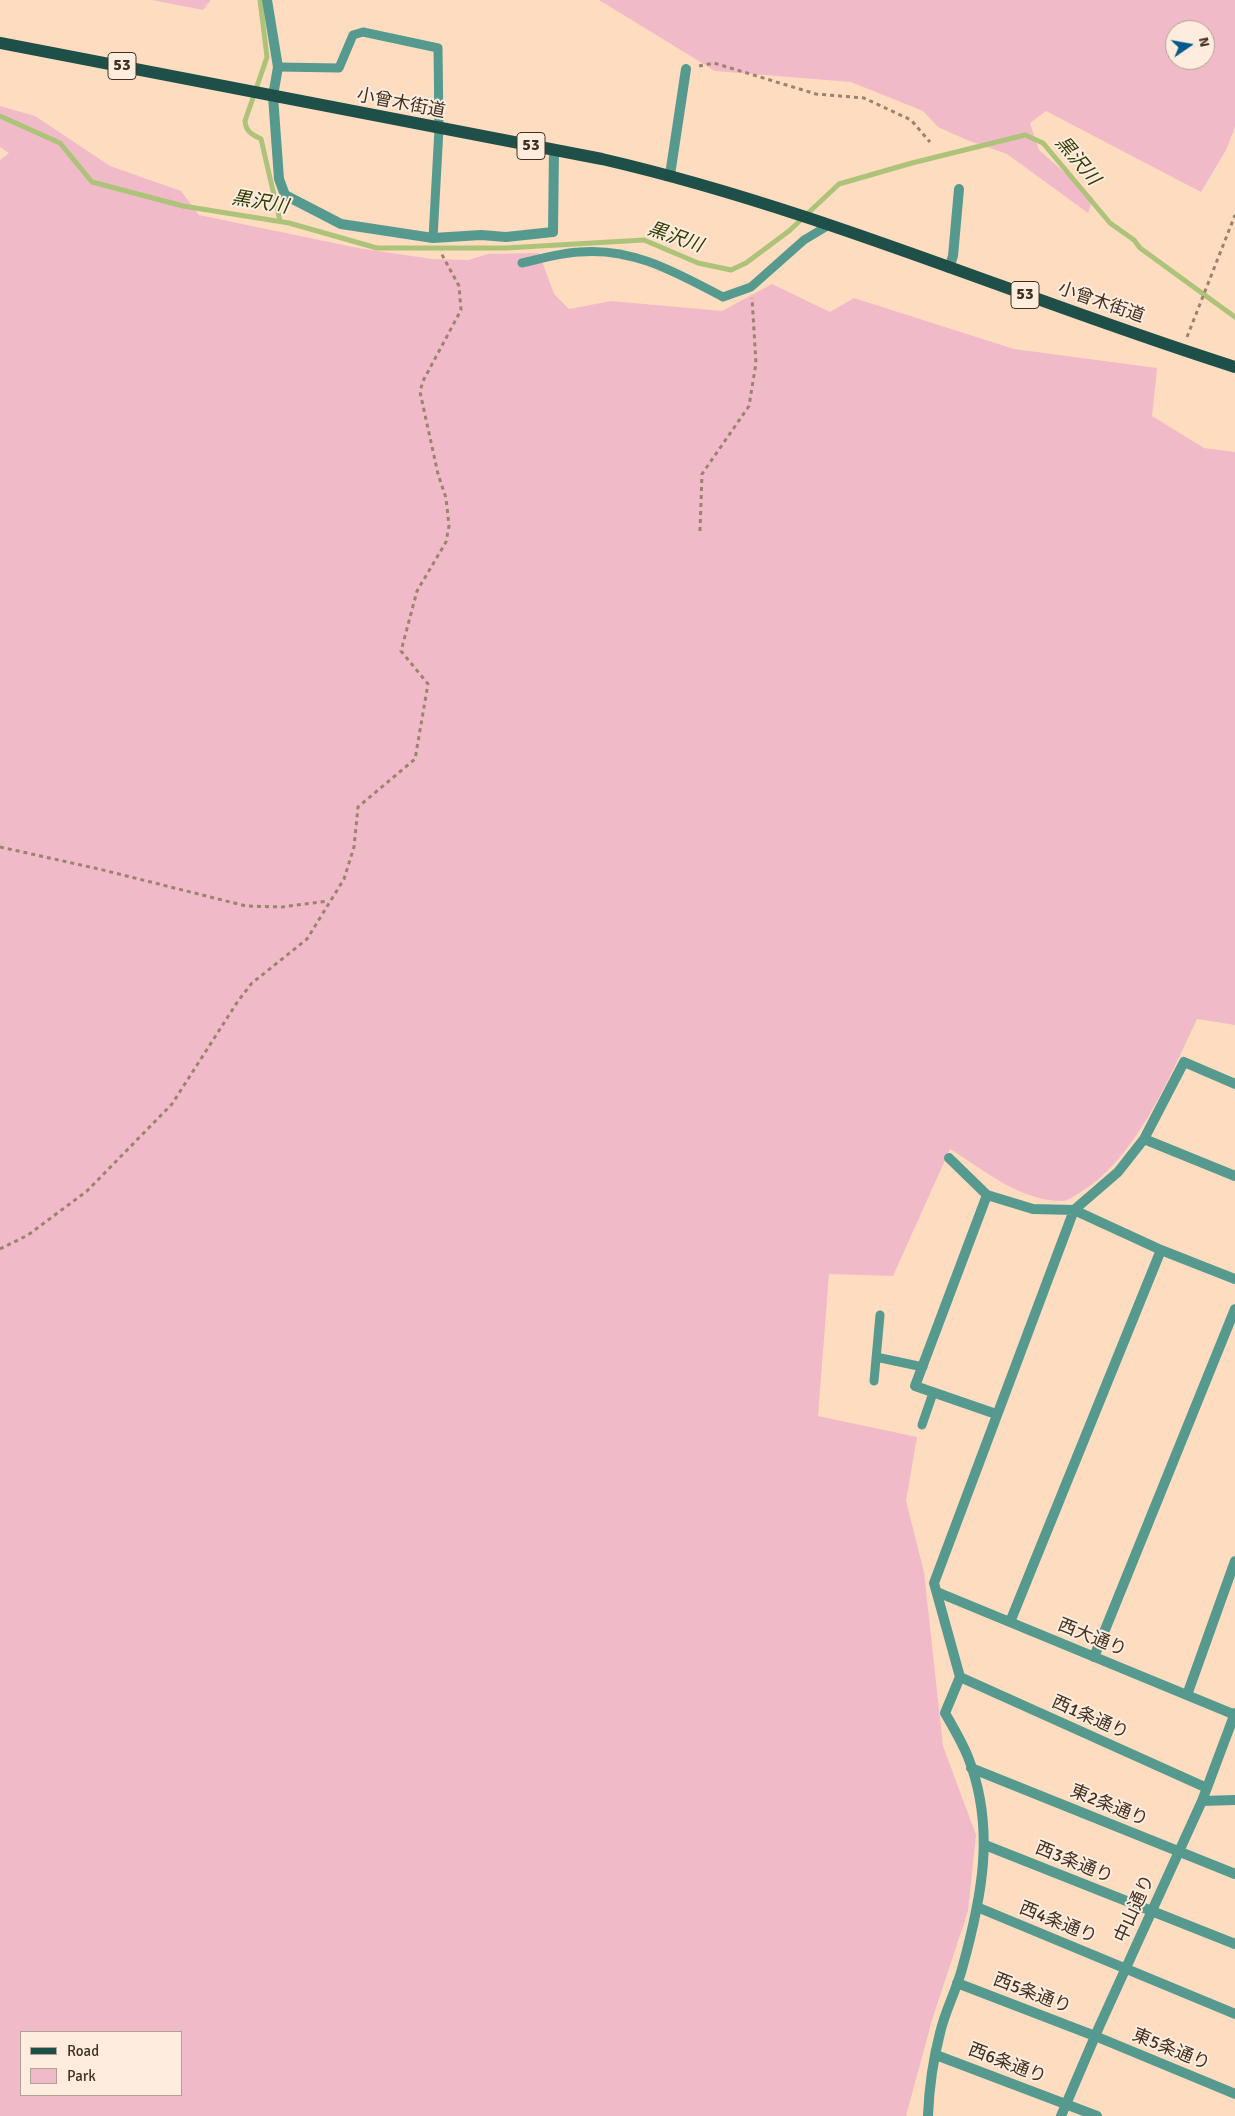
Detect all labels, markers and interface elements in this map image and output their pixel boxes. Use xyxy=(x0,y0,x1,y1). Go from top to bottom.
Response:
north arrow xyxy=(1165,20,1215,70)
text: N xyxy=(1195,35,1214,49)
road number: 53 xyxy=(108,52,136,80)
street label: 小曾木街道 xyxy=(355,85,447,123)
road number: 53 xyxy=(517,132,545,160)
water label: 黒沢川 xyxy=(1050,132,1104,190)
water label: 黒沢川 xyxy=(230,187,290,219)
water label: 黒沢川 xyxy=(644,218,706,258)
street label: 小曾木街道 xyxy=(1055,278,1147,328)
road number: 53 xyxy=(1011,282,1039,308)
street label: 西大通り xyxy=(1055,1615,1129,1661)
street label: 西1条通り xyxy=(1048,1692,1132,1744)
street label: 東2条通り xyxy=(1067,1781,1151,1831)
street label: 西3条通り xyxy=(1032,1838,1116,1888)
street label: 中山通り xyxy=(1110,1872,1160,1946)
street label: 西4条通り xyxy=(1016,1898,1100,1948)
street label: 西5条通り xyxy=(990,1969,1074,2019)
street label: 東5条通り xyxy=(1129,2025,1213,2075)
legend xyxy=(20,2031,182,2096)
street label: 西6条通り xyxy=(965,2039,1049,2089)
text: Road xyxy=(67,2042,99,2060)
text: Park xyxy=(67,2067,96,2085)

